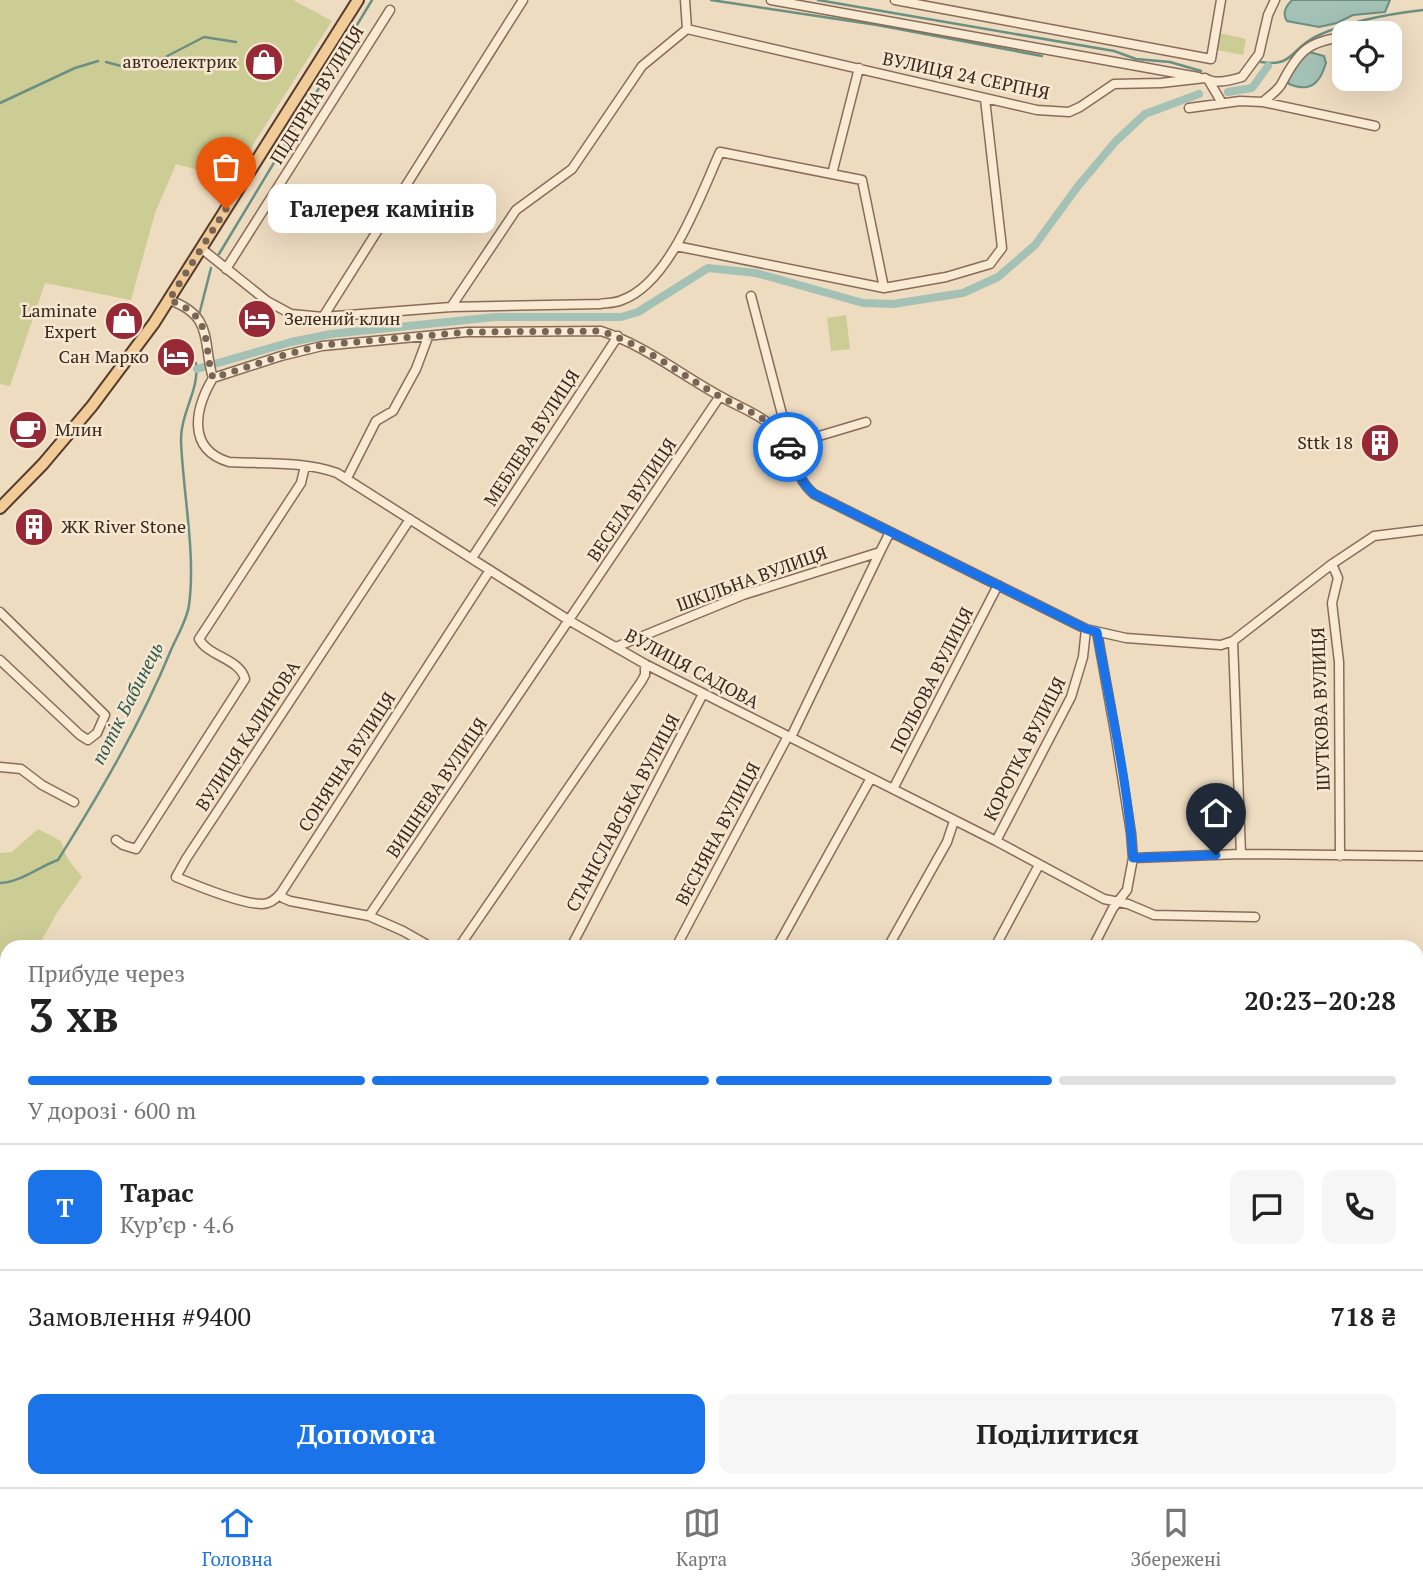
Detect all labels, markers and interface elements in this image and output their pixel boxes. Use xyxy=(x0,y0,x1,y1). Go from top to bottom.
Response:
street label: ПІДГІРНА ВУЛИЦЯ xyxy=(264,21,369,168)
map controls xyxy=(1332,21,1402,91)
button: locate xyxy=(1332,21,1402,91)
shop icon: автоелектрик xyxy=(243,41,285,83)
street label: ВУЛИЦЯ 24 СЕРПНЯ xyxy=(880,46,1052,104)
place label: автоелектрик xyxy=(123,49,237,73)
pin xyxy=(196,137,256,209)
icon: bag xyxy=(207,148,245,186)
callout: Галерея камінів xyxy=(268,184,495,234)
text: Галерея камінів xyxy=(290,193,474,224)
place label: Laminate Expert xyxy=(22,298,97,343)
hotel icon: Зелений клин xyxy=(236,298,278,340)
shop icon: Laminate Expert xyxy=(103,300,145,342)
place label: Зелений клин xyxy=(284,306,401,330)
hotel icon: Сан Марко xyxy=(155,336,197,378)
place label: Сан Марко xyxy=(59,344,149,368)
street label: МЕБЛЕВА ВУЛИЦЯ xyxy=(478,364,584,510)
cafe icon: Млин xyxy=(7,409,49,451)
courier xyxy=(753,412,823,482)
place label: Млин xyxy=(55,417,102,441)
building icon: Sttk 18 xyxy=(1359,422,1401,464)
icon: car xyxy=(769,428,807,466)
place label: Sttk 18 xyxy=(1297,430,1353,454)
street label: ВЕСЕЛА ВУЛИЦЯ xyxy=(581,433,681,566)
building icon: ЖК River Stone xyxy=(13,506,55,548)
place label: ЖК River Stone xyxy=(61,514,186,538)
street label: ШКІЛЬНА ВУЛИЦЯ xyxy=(673,540,830,616)
street label: ПОЛЬОВА ВУЛИЦЯ xyxy=(884,603,978,757)
street label: ВУЛИЦЯ САДОВА xyxy=(621,623,764,714)
street label: ШУТКОВА ВУЛИЦЯ xyxy=(1305,627,1335,791)
water label: потік Бабинець xyxy=(85,637,168,768)
street label: ВУЛИЦЯ КАЛИНОВА xyxy=(190,655,305,815)
street label: КОРОТКА ВУЛИЦЯ xyxy=(977,673,1071,825)
street label: СОНЯЧНА ВУЛИЦЯ xyxy=(292,687,400,836)
street label: СТАНІСЛАВСЬКА ВУЛИЦЯ xyxy=(560,709,685,916)
street label: ВИШНЕВА ВУЛИЦЯ xyxy=(380,713,492,862)
street label: ВЕСНЯНА ВУЛИЦЯ xyxy=(669,758,765,909)
pin xyxy=(1186,783,1246,855)
icon: home xyxy=(1197,794,1235,832)
text: Прибуде через xyxy=(28,958,185,989)
text: 20:23–20:28 xyxy=(1244,983,1396,1017)
text: 3 хв xyxy=(28,984,119,1045)
text: У дорозі · 600 m xyxy=(28,1095,196,1126)
button: chat xyxy=(1230,1170,1304,1244)
button: phone xyxy=(1322,1170,1396,1244)
text: Тарас xyxy=(120,1175,194,1209)
text: Т xyxy=(56,1190,74,1224)
text: Кур’єр · 4.6 xyxy=(120,1209,234,1240)
text: Замовлення #9400 xyxy=(28,1299,251,1333)
text: 718 ₴ xyxy=(1330,1299,1396,1333)
button: Допомога xyxy=(28,1394,705,1474)
button: Поділитися xyxy=(719,1394,1396,1474)
tab: Головна xyxy=(202,1504,273,1571)
tab: Карта xyxy=(676,1504,727,1571)
tab: Збережені xyxy=(1131,1504,1221,1571)

